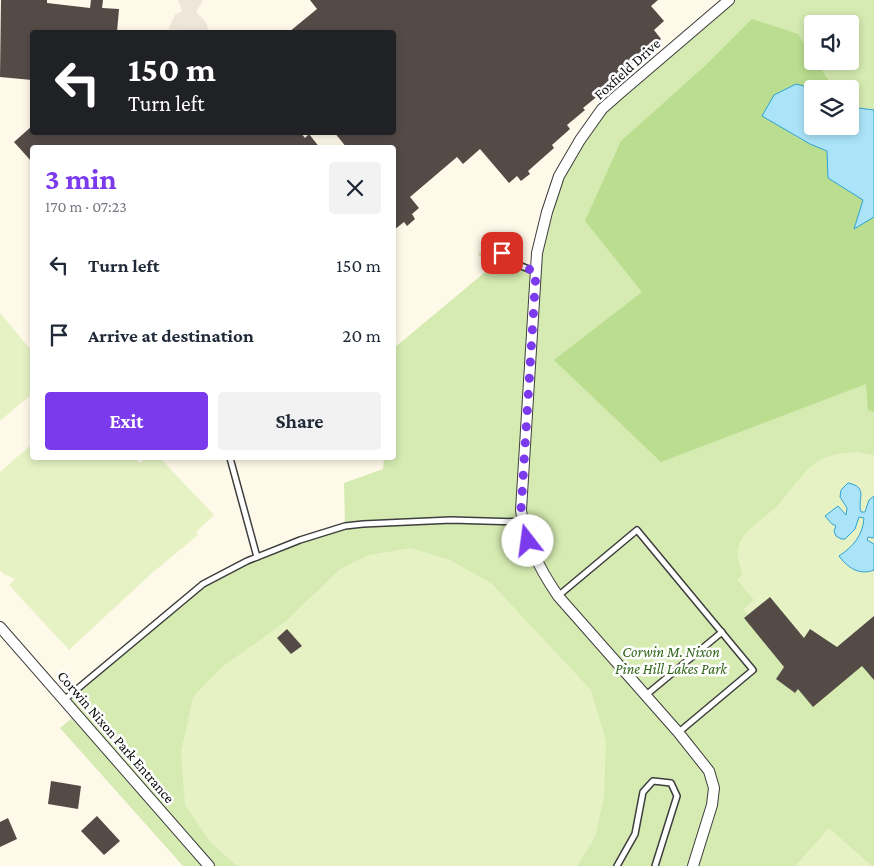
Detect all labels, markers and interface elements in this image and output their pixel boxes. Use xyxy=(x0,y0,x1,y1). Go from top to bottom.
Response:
map controls xyxy=(804,15,859,135)
button: sound xyxy=(804,15,859,70)
street label: Foxfield Drive xyxy=(591,35,664,103)
icon: left xyxy=(45,50,110,115)
text: 150 m xyxy=(128,50,216,89)
button: layers xyxy=(804,80,859,135)
text: Turn left xyxy=(128,91,205,116)
text: 3 min xyxy=(45,162,117,195)
button: close xyxy=(329,162,381,214)
text: 170 m · 07:23 xyxy=(45,198,127,215)
pin xyxy=(481,232,523,274)
icon: arrive xyxy=(488,239,516,267)
icon: left xyxy=(45,251,73,279)
text: Turn left xyxy=(88,255,160,276)
text: 150 m xyxy=(336,255,381,276)
icon: arrive xyxy=(45,321,73,349)
text: Arrive at destination xyxy=(88,325,254,346)
text: 20 m xyxy=(342,325,381,346)
button: Exit xyxy=(45,392,208,450)
button: Share xyxy=(218,392,381,450)
position arrow xyxy=(501,514,553,566)
park label: Corwin M. Nixon Pine Hill Lakes Park xyxy=(615,644,728,677)
street label: Corwin Nixon Park Entrance xyxy=(54,668,178,807)

